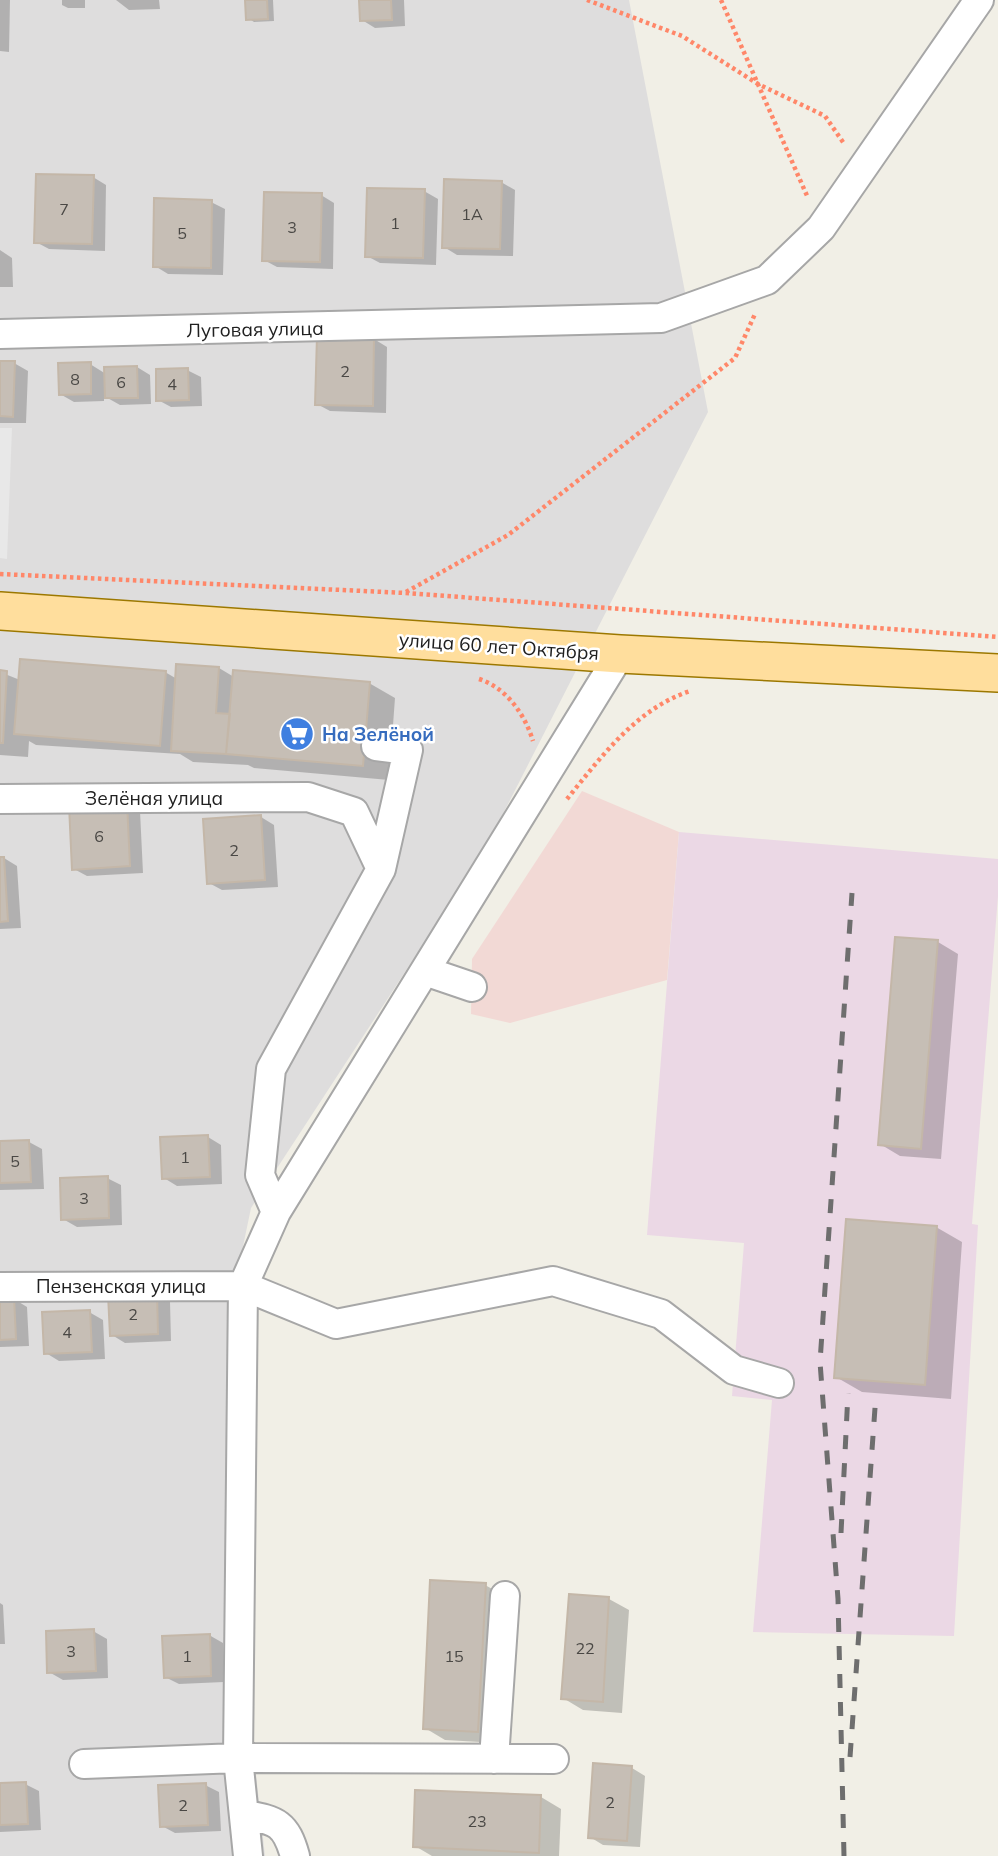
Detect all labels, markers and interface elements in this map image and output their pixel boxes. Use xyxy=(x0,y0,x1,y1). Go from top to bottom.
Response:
house number: 7 xyxy=(59,199,69,219)
house number: 1А xyxy=(461,204,483,224)
house number: 1 xyxy=(390,213,400,233)
house number: 3 xyxy=(287,217,297,237)
house number: 5 xyxy=(177,223,187,243)
street label: Луговая улица xyxy=(186,316,324,342)
house number: 2 xyxy=(340,361,350,381)
house number: 8 xyxy=(70,369,80,389)
house number: 6 xyxy=(116,372,126,392)
house number: 4 xyxy=(167,374,177,394)
street label: улица 60 лет Октября xyxy=(398,627,600,665)
supermarket icon: На Зелёной xyxy=(278,715,316,753)
place label: На Зелёной xyxy=(322,722,434,746)
street label: Зелёная улица xyxy=(85,786,223,810)
house number: 6 xyxy=(94,826,104,846)
house number: 2 xyxy=(229,840,239,860)
house number: 1 xyxy=(180,1147,190,1167)
house number: 5 xyxy=(10,1151,20,1171)
house number: 3 xyxy=(79,1188,89,1208)
street label: Пензенская улица xyxy=(36,1274,206,1298)
house number: 2 xyxy=(128,1304,138,1324)
house number: 4 xyxy=(62,1322,72,1342)
house number: 22 xyxy=(575,1638,595,1658)
house number: 3 xyxy=(66,1641,76,1661)
house number: 1 xyxy=(182,1646,192,1666)
house number: 15 xyxy=(444,1646,464,1666)
house number: 2 xyxy=(605,1792,615,1812)
house number: 2 xyxy=(178,1795,188,1815)
house number: 23 xyxy=(467,1811,487,1831)

